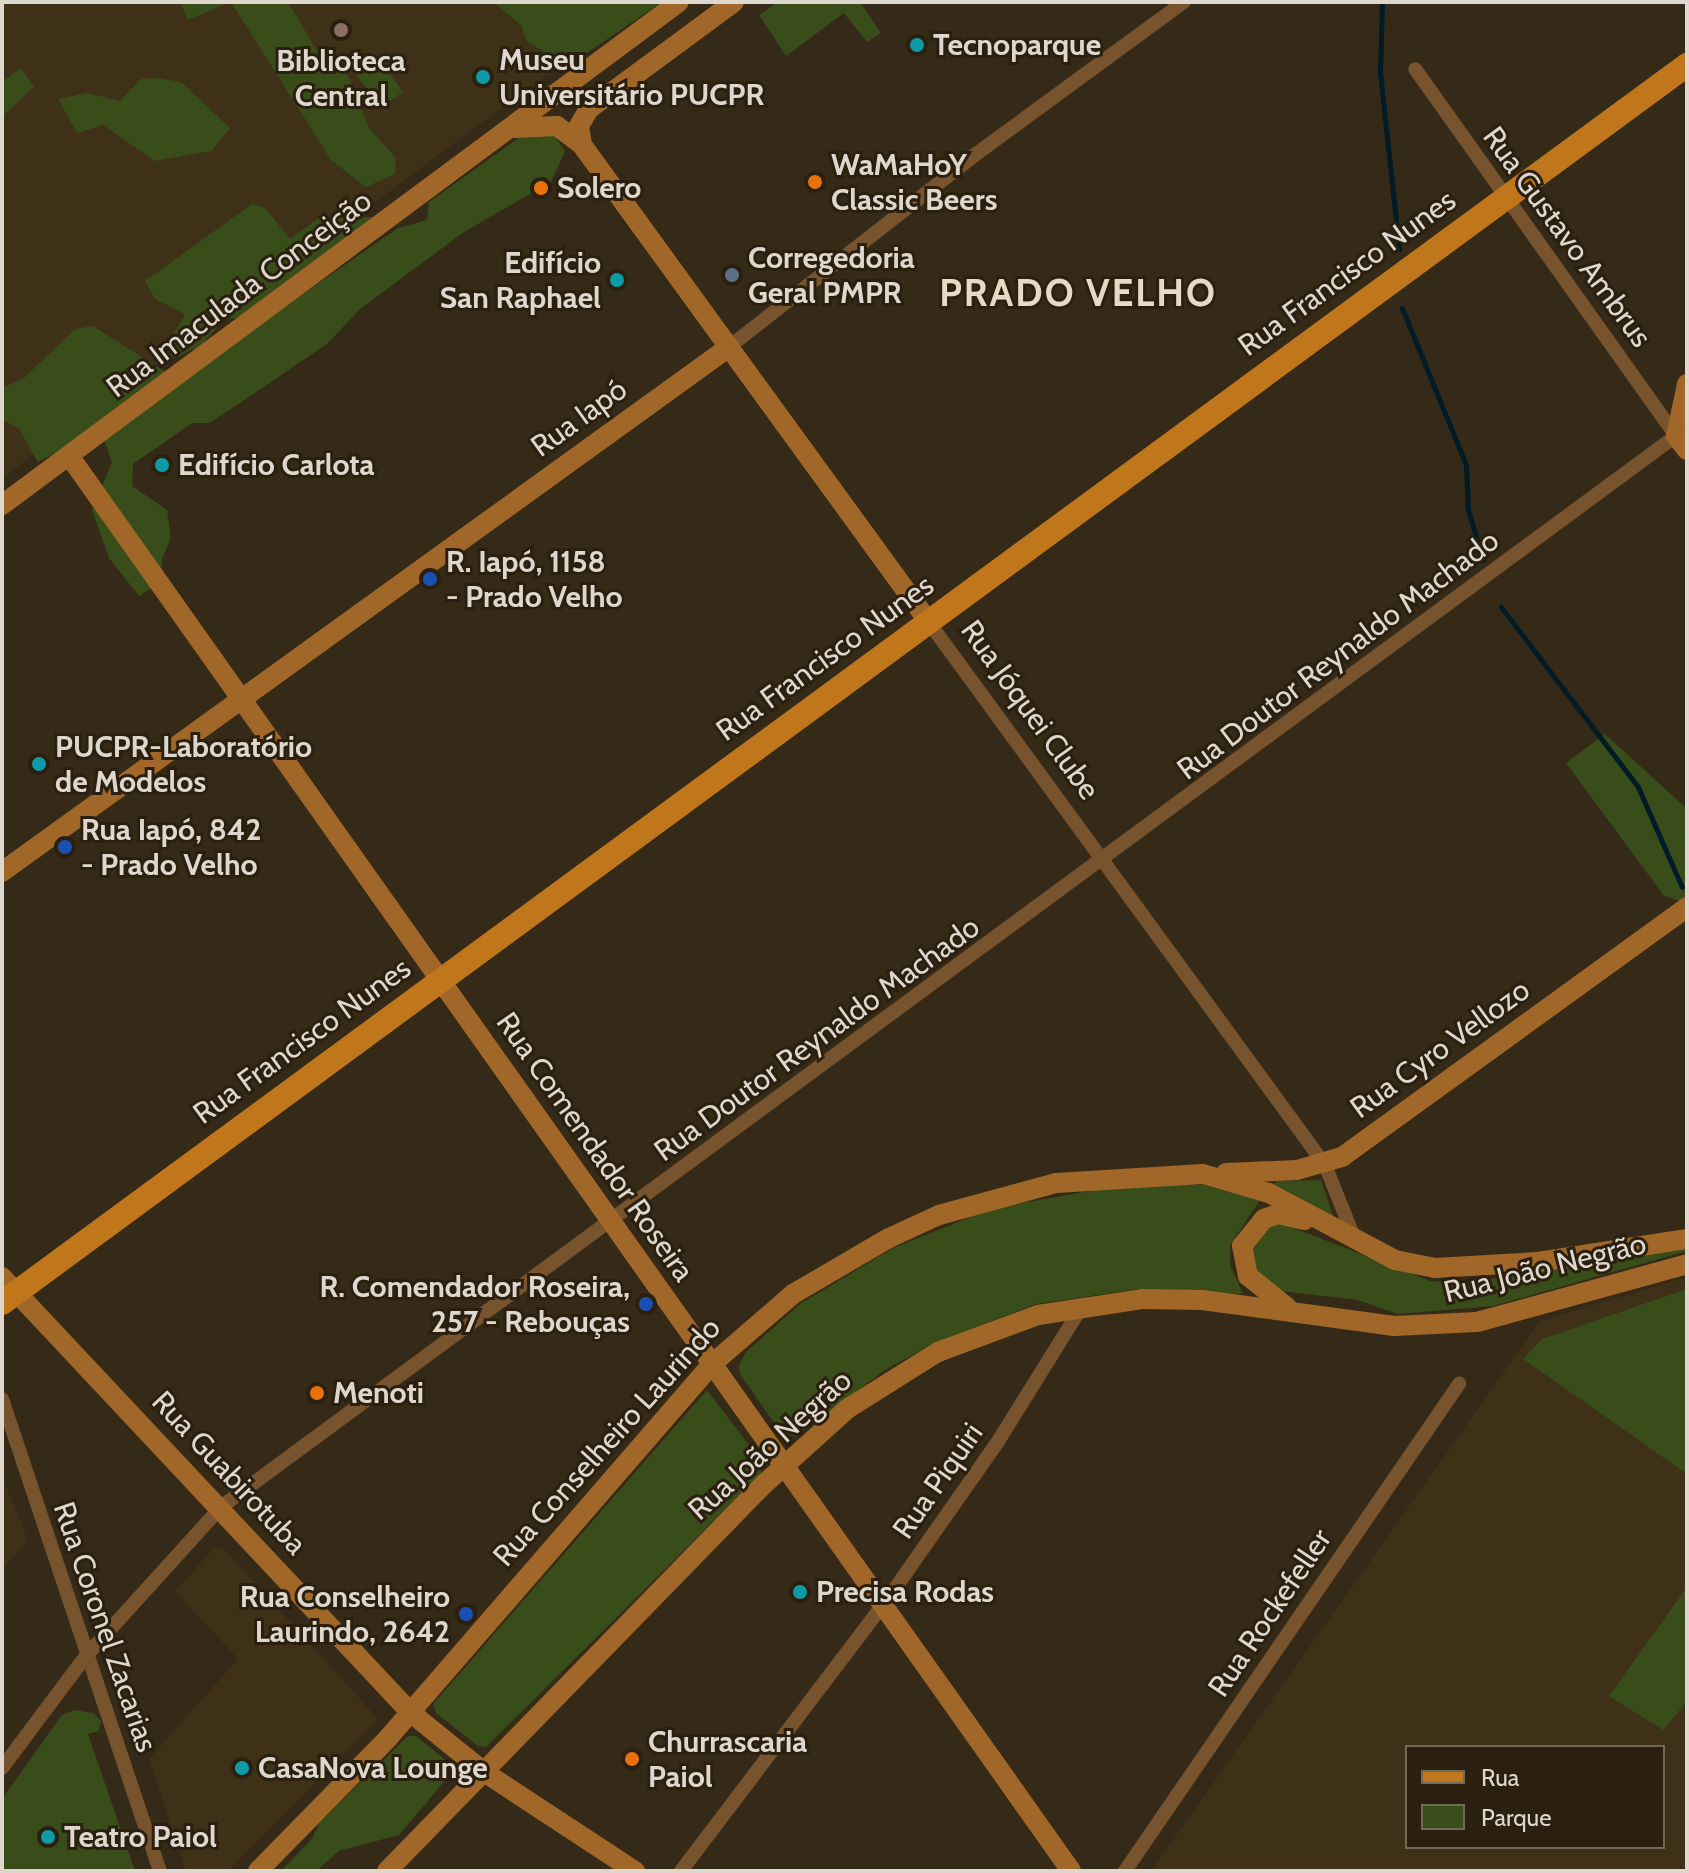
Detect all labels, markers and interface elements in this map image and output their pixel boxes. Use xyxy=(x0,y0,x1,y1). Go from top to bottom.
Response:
marker: Biblioteca Central xyxy=(332,21,350,39)
place label: Tecnoparque xyxy=(933,27,1101,63)
marker: Tecnoparque xyxy=(908,36,926,54)
place label: Museu Universitário PUCPR xyxy=(499,42,764,112)
place label: Biblioteca Central xyxy=(276,43,406,114)
marker: Museu Universitário PUCPR xyxy=(474,68,492,86)
street label: Rua Gustavo Ambrus xyxy=(1475,120,1659,354)
place label: WaMaHoY Classic Beers xyxy=(831,147,997,218)
place label: Solero xyxy=(557,170,641,206)
marker: WaMaHoY Classic Beers xyxy=(806,173,824,191)
marker: Solero xyxy=(532,179,550,197)
street label: Rua Francisco Nunes xyxy=(1231,182,1463,364)
street label: Rua Imaculada Conceição xyxy=(99,183,379,405)
place label: Corregedoria Geral PMPR xyxy=(748,240,915,310)
place label: Edifício San Raphael xyxy=(440,245,601,316)
marker: Corregedoria Geral PMPR xyxy=(723,266,741,284)
district label: PRADO VELHO xyxy=(939,270,1217,316)
marker: Edifício San Raphael xyxy=(608,271,626,289)
street label: Rua Iapó xyxy=(524,371,634,465)
place label: Edifício Carlota xyxy=(178,447,375,483)
marker: Edifício Carlota xyxy=(153,456,171,474)
street label: Rua Doutor Reynaldo Machado xyxy=(1170,522,1506,788)
place label: R. Iapó, 1158 - Prado Velho xyxy=(446,544,623,614)
street label: Rua Francisco Nunes xyxy=(709,567,941,749)
marker: R. Iapó, 1158 - Prado Velho xyxy=(421,570,439,588)
street label: Rua Jóquei Clube xyxy=(953,613,1107,807)
place label: PUCPR-Laboratório de Modelos xyxy=(55,729,312,800)
marker: PUCPR-Laboratório de Modelos xyxy=(30,755,48,773)
place label: Rua Iapó, 842 - Prado Velho xyxy=(81,812,261,882)
marker: Rua Iapó, 842 - Prado Velho xyxy=(56,838,74,856)
street label: Rua Doutor Reynaldo Machado xyxy=(647,909,987,1169)
street label: Rua Francisco Nunes xyxy=(186,950,418,1132)
street label: Rua Cyro Vellozo xyxy=(1343,972,1537,1126)
street label: Rua Comendador Roseira xyxy=(489,1006,701,1288)
street label: Rua João Negrão xyxy=(1440,1225,1650,1311)
place label: R. Comendador Roseira, 257 - Rebouças xyxy=(319,1269,630,1340)
marker: R. Comendador Roseira, 257 - Rebouças xyxy=(637,1295,655,1313)
street label: Rua Conselheiro Laurindo xyxy=(486,1310,728,1574)
street label: Rua João Negrão xyxy=(681,1362,859,1528)
place label: Menoti xyxy=(333,1375,424,1411)
street label: Rua Guabirotuba xyxy=(144,1384,314,1562)
marker: Menoti xyxy=(308,1384,326,1402)
street label: Rua Piquiri xyxy=(885,1416,991,1546)
street label: Rua Coronel Zacarias xyxy=(45,1497,165,1757)
street label: Rua Rockefeller xyxy=(1201,1522,1339,1704)
place label: Precisa Rodas xyxy=(816,1574,994,1610)
place label: Rua Conselheiro Laurindo, 2642 xyxy=(240,1579,450,1650)
marker: Precisa Rodas xyxy=(791,1583,809,1601)
marker: Rua Conselheiro Laurindo, 2642 xyxy=(457,1605,475,1623)
place label: Churrascaria Paiol xyxy=(648,1724,807,1794)
legend xyxy=(1405,1745,1665,1849)
place label: CasaNova Lounge xyxy=(258,1750,488,1786)
marker: Churrascaria Paiol xyxy=(623,1750,641,1768)
marker: CasaNova Lounge xyxy=(233,1759,251,1777)
text: Rua xyxy=(1481,1763,1519,1792)
text: Parque xyxy=(1481,1803,1551,1832)
place label: Teatro Paiol xyxy=(64,1819,217,1855)
marker: Teatro Paiol xyxy=(39,1828,57,1846)

